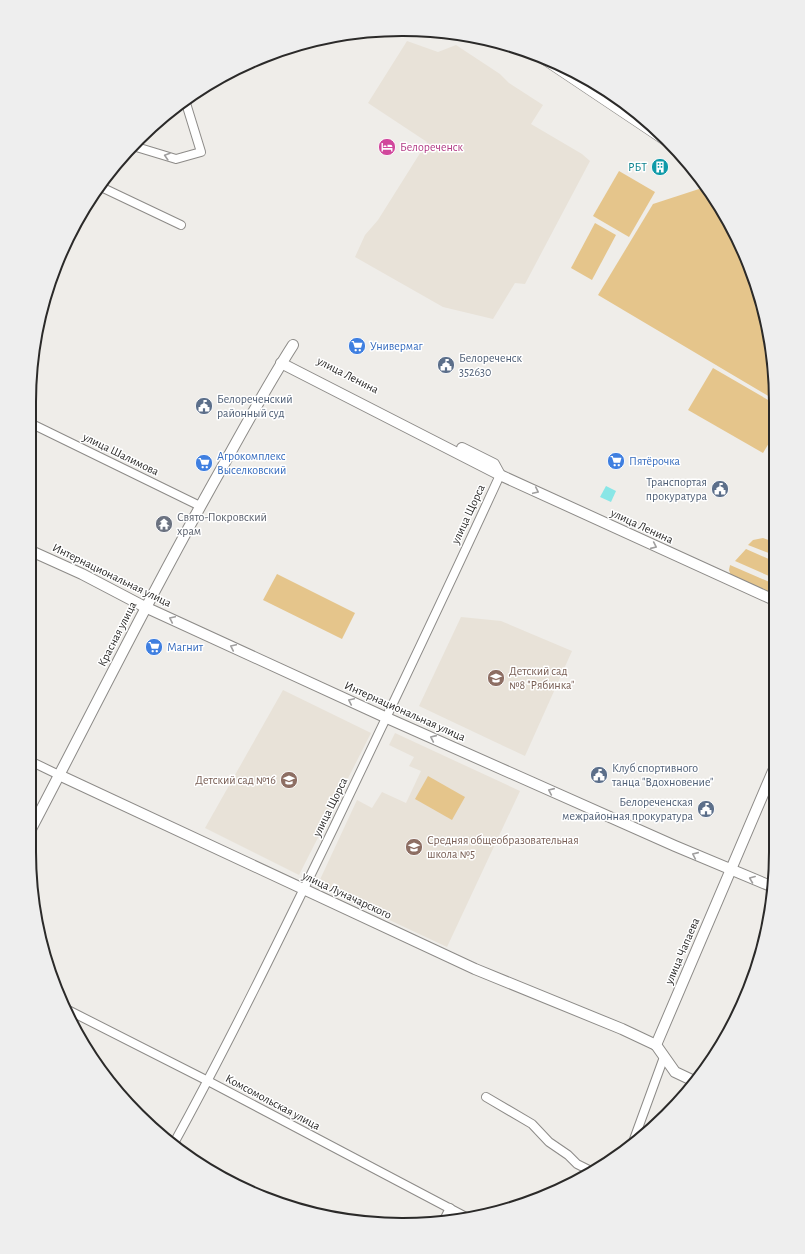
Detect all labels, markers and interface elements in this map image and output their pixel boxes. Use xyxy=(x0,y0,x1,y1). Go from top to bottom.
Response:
hotel icon: Белореченск xyxy=(377,137,397,157)
place label: Белореченск xyxy=(400,141,464,153)
one-way arrow xyxy=(163,152,170,161)
building icon: РБТ xyxy=(650,157,670,177)
place label: РБТ xyxy=(628,161,647,173)
supermarket icon: Универмаг xyxy=(347,336,367,356)
place label: Универмаг xyxy=(370,340,424,352)
place label: Белореченск 352630 xyxy=(459,352,523,378)
street label: улица Ленина xyxy=(314,354,381,397)
public building icon: Белореченск 352630 xyxy=(436,355,456,375)
place label: Белореченский районный суд xyxy=(217,393,293,420)
public building icon: Белореченский районный суд xyxy=(194,396,214,416)
street label: улица Шалимова xyxy=(80,430,161,479)
place label: Агрокомплекс Выселковский xyxy=(217,450,286,476)
supermarket icon: Пятёрочка xyxy=(606,451,626,471)
supermarket icon: Агрокомплекс Выселковский xyxy=(194,453,214,473)
place label: Пятёрочка xyxy=(629,455,681,467)
place label: Транспортая прокуратура xyxy=(646,476,708,503)
public building icon: Транспортая прокуратура xyxy=(710,479,730,499)
street label: улица Щорса xyxy=(449,482,488,547)
one-way arrow xyxy=(531,486,539,494)
street label: улица Ленина xyxy=(608,506,676,547)
place label: Свято-Покровский храм xyxy=(177,511,267,537)
temple icon: Свято-Покровский храм xyxy=(154,514,174,534)
street label: Интернациональная улица xyxy=(50,541,174,610)
one-way arrow xyxy=(650,541,657,549)
street label: Красная улица xyxy=(96,599,140,669)
one-way arrow xyxy=(169,616,177,624)
supermarket icon: Магнит xyxy=(144,637,164,657)
place label: Магнит xyxy=(167,641,204,653)
one-way arrow xyxy=(229,644,237,652)
place label: Детский сад №8 "Рябинка" xyxy=(509,665,574,691)
school or university icon: Детский сад №8 "Рябинка" xyxy=(486,668,506,688)
street label: Интернациональная улица xyxy=(342,679,468,744)
one-way arrow xyxy=(348,698,355,706)
one-way arrow xyxy=(429,735,437,743)
place label: Клуб спортивного танца "Вдохновение" xyxy=(611,762,713,788)
public building icon: Клуб спортивного танца "Вдохновение" xyxy=(589,765,609,785)
school or university icon: Детский сад №16 xyxy=(279,770,299,790)
place label: Детский сад №16 xyxy=(195,774,276,786)
street label: улица Щорса xyxy=(310,775,351,840)
one-way arrow xyxy=(548,788,556,796)
place label: Белореченская межрайонная прокуратура xyxy=(562,796,694,823)
public building icon: Белореченская межрайонная прокуратура xyxy=(696,799,716,819)
place label: Средняя общеобразовательная школа №5 xyxy=(427,834,579,860)
school or university icon: Средняя общеобразовательная школа №5 xyxy=(404,837,424,857)
one-way arrow xyxy=(692,851,699,859)
street label: улица Луначарского xyxy=(299,869,394,922)
one-way arrow xyxy=(748,875,755,883)
street label: улица Чапаева xyxy=(662,915,703,987)
street label: Комсомольская улица xyxy=(223,1072,323,1133)

